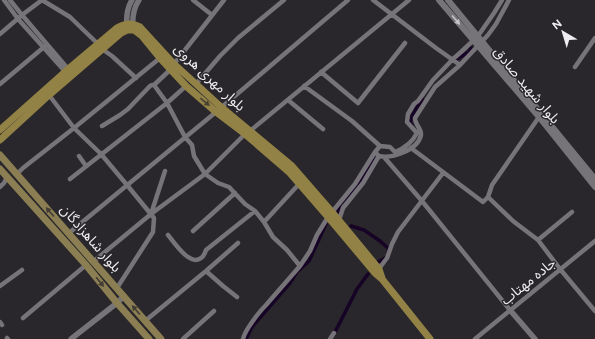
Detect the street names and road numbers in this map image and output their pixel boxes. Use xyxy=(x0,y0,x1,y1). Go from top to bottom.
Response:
street label: بلوار مهری هروی xyxy=(171,40,249,115)
street label: بلوار شهید صادق xyxy=(490,43,564,127)
street label: بلوار شاهزادگان xyxy=(57,201,125,276)
street label: جاده مهتاب xyxy=(497,254,559,309)

